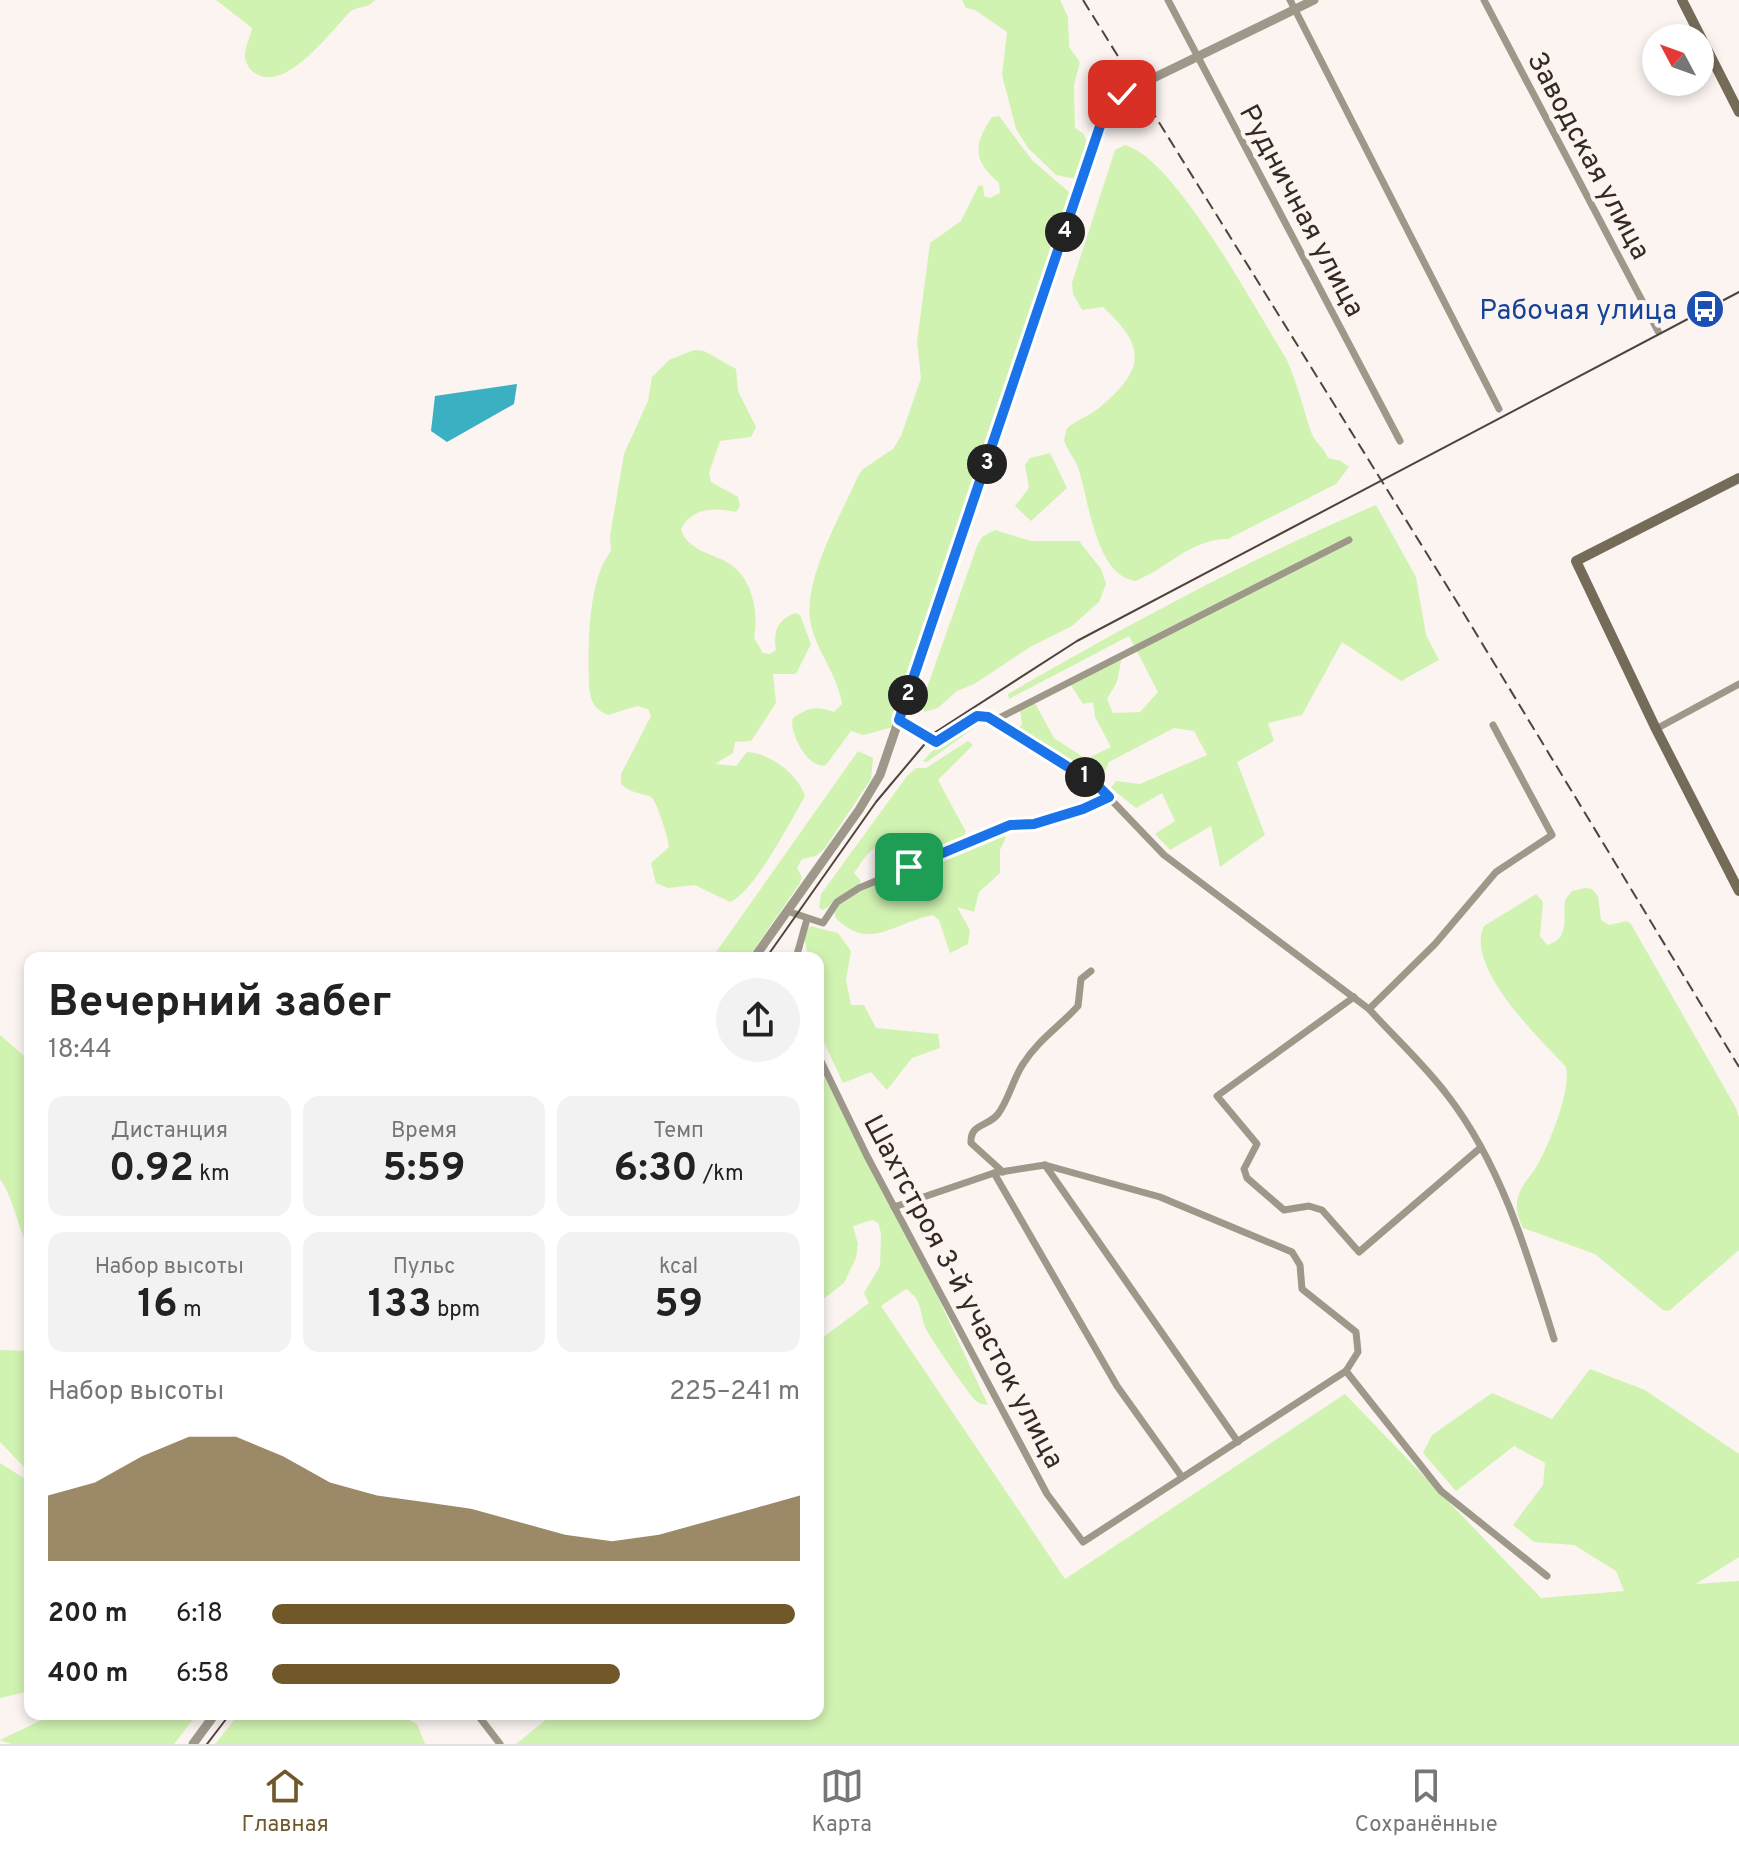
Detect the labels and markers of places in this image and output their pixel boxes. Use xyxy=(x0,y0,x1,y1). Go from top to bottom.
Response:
pin xyxy=(1088,60,1156,128)
pin: 4 xyxy=(1045,212,1085,252)
bus stop icon: Рабочая улица xyxy=(1684,288,1726,330)
place label: Рабочая улица xyxy=(1479,294,1677,330)
pin: 3 xyxy=(967,444,1007,484)
pin: 2 xyxy=(888,675,928,715)
pin: 1 xyxy=(1065,757,1105,797)
pin xyxy=(875,833,943,901)

